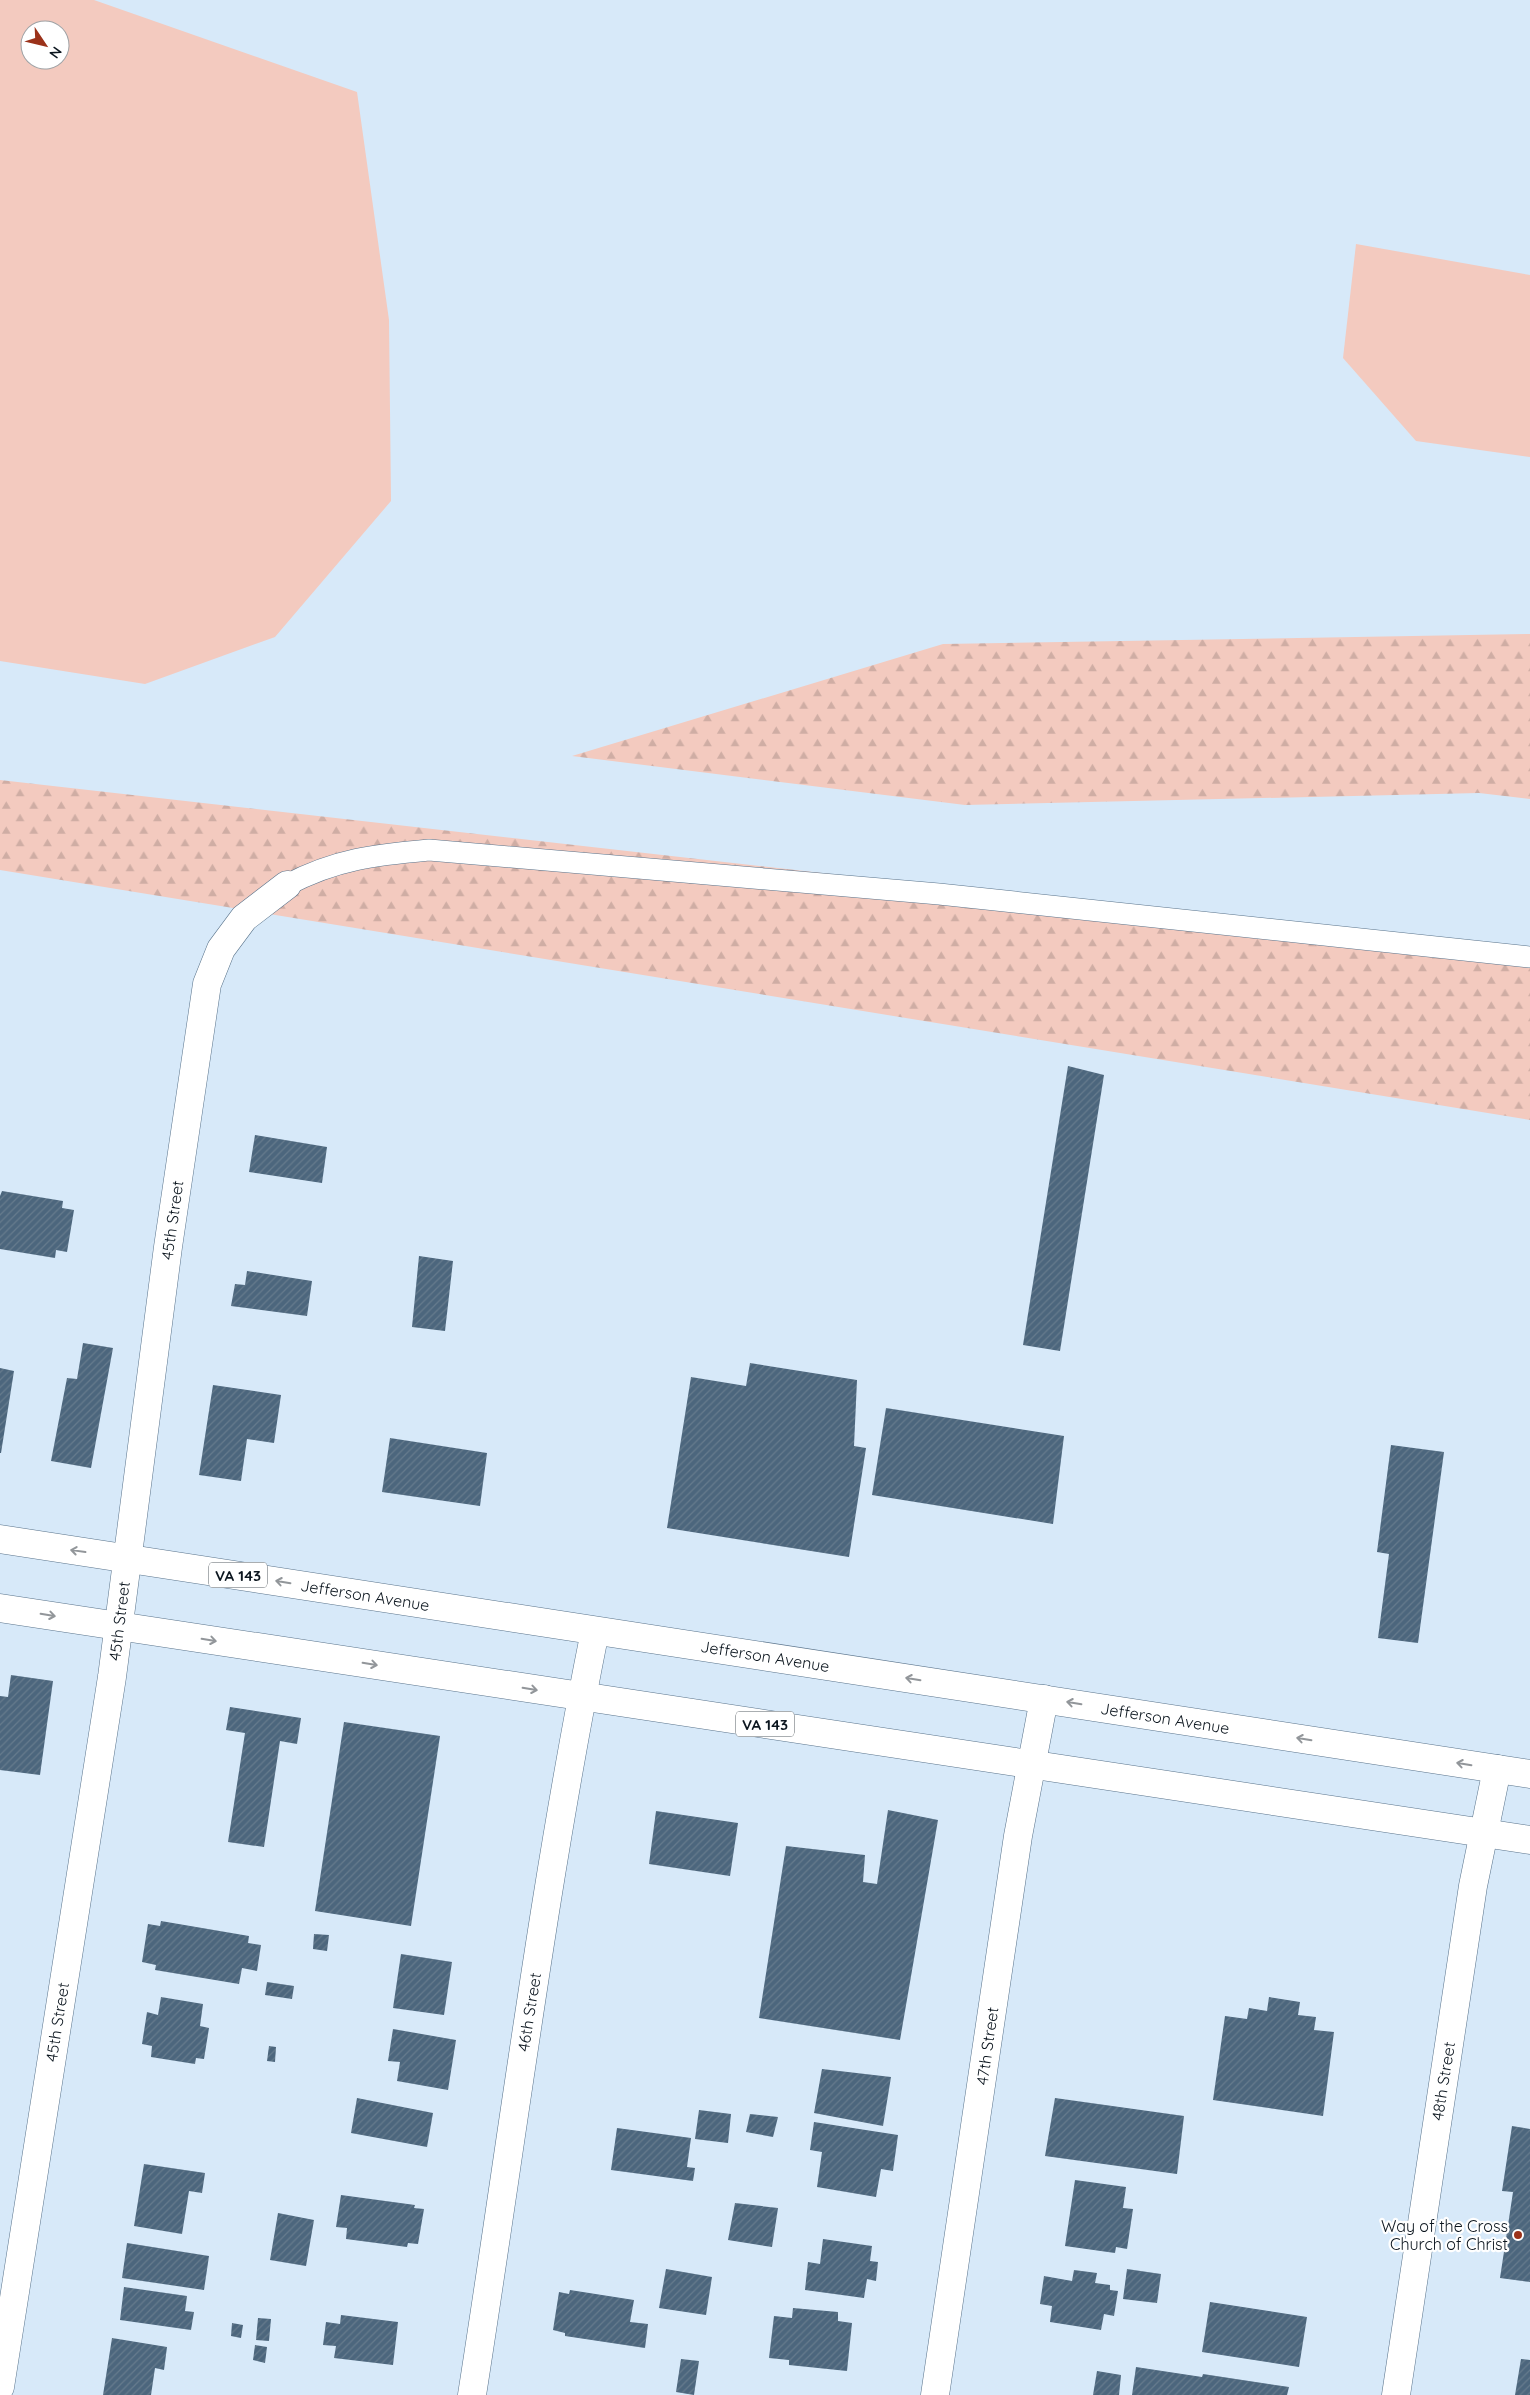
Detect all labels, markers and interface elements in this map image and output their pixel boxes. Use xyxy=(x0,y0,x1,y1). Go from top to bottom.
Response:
north arrow xyxy=(20,20,70,70)
text: N xyxy=(45,43,66,62)
street label: 45th Street xyxy=(157,1179,187,1261)
one-way arrow xyxy=(71,1546,87,1556)
road number: VA 143 xyxy=(209,1562,267,1588)
street label: Jefferson Avenue xyxy=(299,1575,431,1615)
one-way arrow xyxy=(275,1577,291,1587)
street label: 45th Street xyxy=(104,1580,134,1662)
one-way arrow xyxy=(40,1611,56,1621)
one-way arrow xyxy=(200,1635,216,1645)
street label: Jefferson Avenue xyxy=(699,1636,831,1676)
one-way arrow xyxy=(361,1659,377,1669)
one-way arrow xyxy=(906,1674,922,1684)
one-way arrow xyxy=(522,1684,538,1694)
one-way arrow xyxy=(1066,1698,1082,1708)
street label: Jefferson Avenue xyxy=(1099,1698,1231,1738)
road number: VA 143 xyxy=(736,1712,794,1736)
one-way arrow xyxy=(1296,1734,1312,1744)
one-way arrow xyxy=(1457,1758,1473,1768)
street label: 46th Street xyxy=(513,1971,545,2053)
street label: 45th Street xyxy=(41,1981,73,2063)
street label: 47th Street xyxy=(972,2006,1002,2086)
street label: 48th Street xyxy=(1427,2040,1459,2122)
place label: Way of the Cross Church of Christ xyxy=(1381,2216,1508,2254)
marker: Way of the Cross Church of Christ xyxy=(1512,2229,1524,2241)

